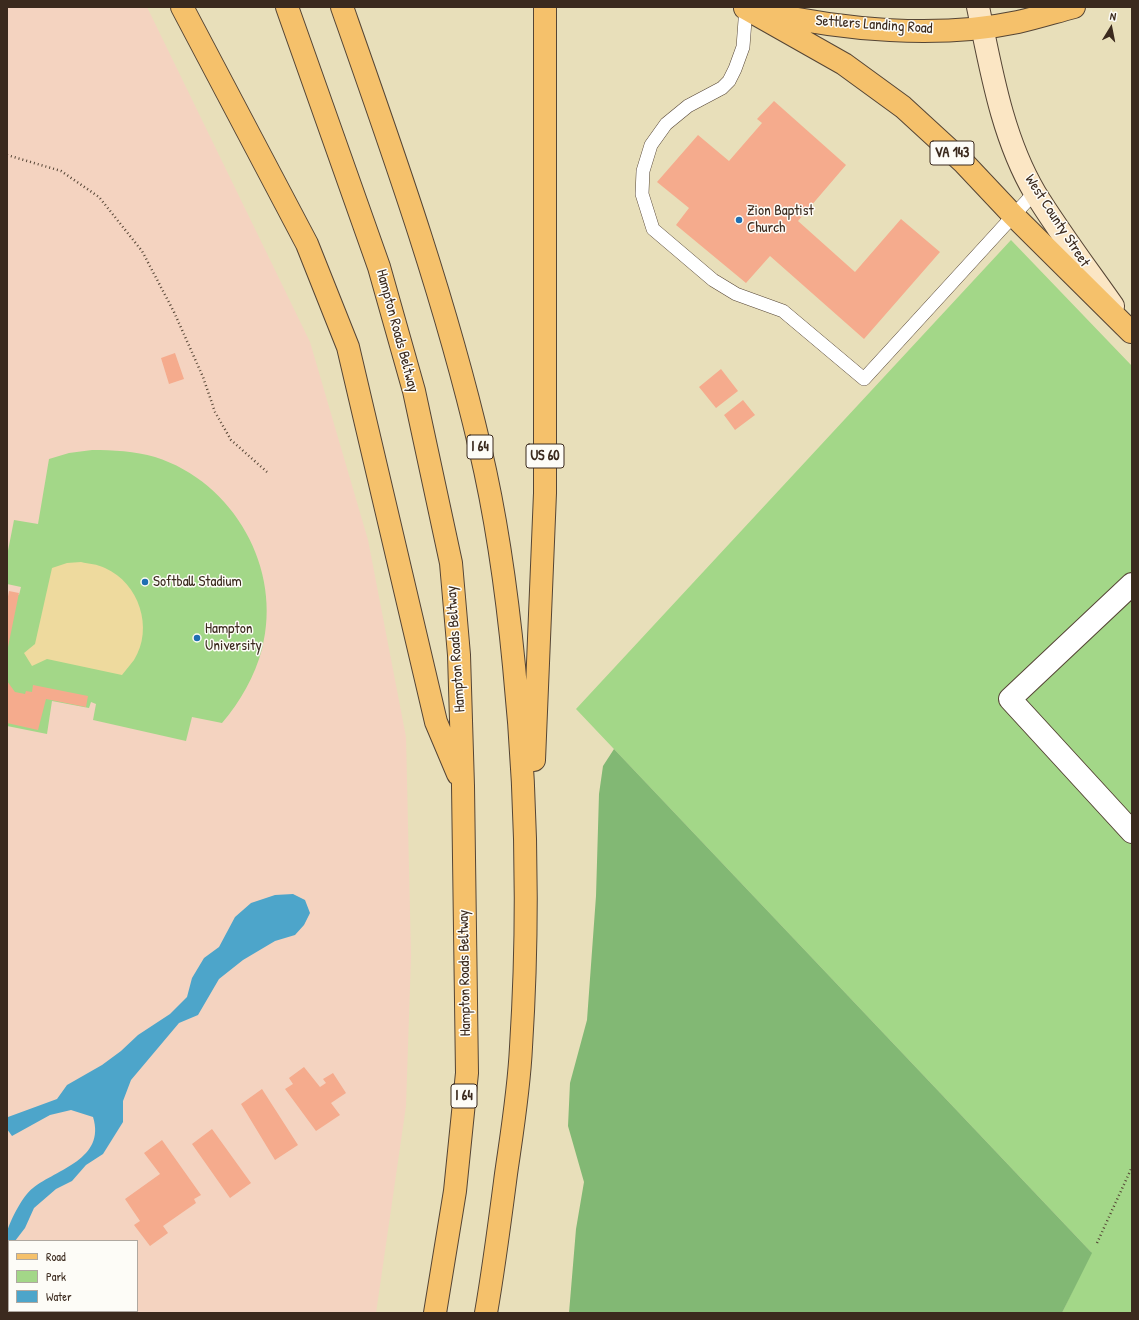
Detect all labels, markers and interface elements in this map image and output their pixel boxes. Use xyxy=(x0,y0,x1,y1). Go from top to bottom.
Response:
north arrow xyxy=(1091,8,1131,48)
text: N xyxy=(1109,9,1117,24)
street label: Settlers Landing Road xyxy=(815,12,933,38)
road number: VA 143 xyxy=(930,141,974,165)
street label: West County Street xyxy=(1020,171,1094,271)
place label: Zion Baptist Church xyxy=(747,202,814,237)
marker: Zion Baptist Church xyxy=(734,215,744,225)
street label: Hampton Roads Beltway xyxy=(372,267,422,395)
road number: I 64 xyxy=(467,435,493,459)
road number: US 60 xyxy=(526,444,564,468)
place label: Softball Stadium xyxy=(153,573,242,591)
marker: Softball Stadium xyxy=(140,577,150,587)
street label: Hampton Roads Beltway xyxy=(443,585,469,713)
place label: Hampton University xyxy=(205,620,262,655)
marker: Hampton University xyxy=(192,633,202,643)
street label: Hampton Roads Beltway xyxy=(455,910,475,1036)
road number: I 64 xyxy=(451,1084,477,1108)
legend xyxy=(8,1240,138,1312)
text: Road xyxy=(46,1248,66,1265)
text: Park xyxy=(46,1268,66,1285)
text: Water xyxy=(46,1288,72,1305)

